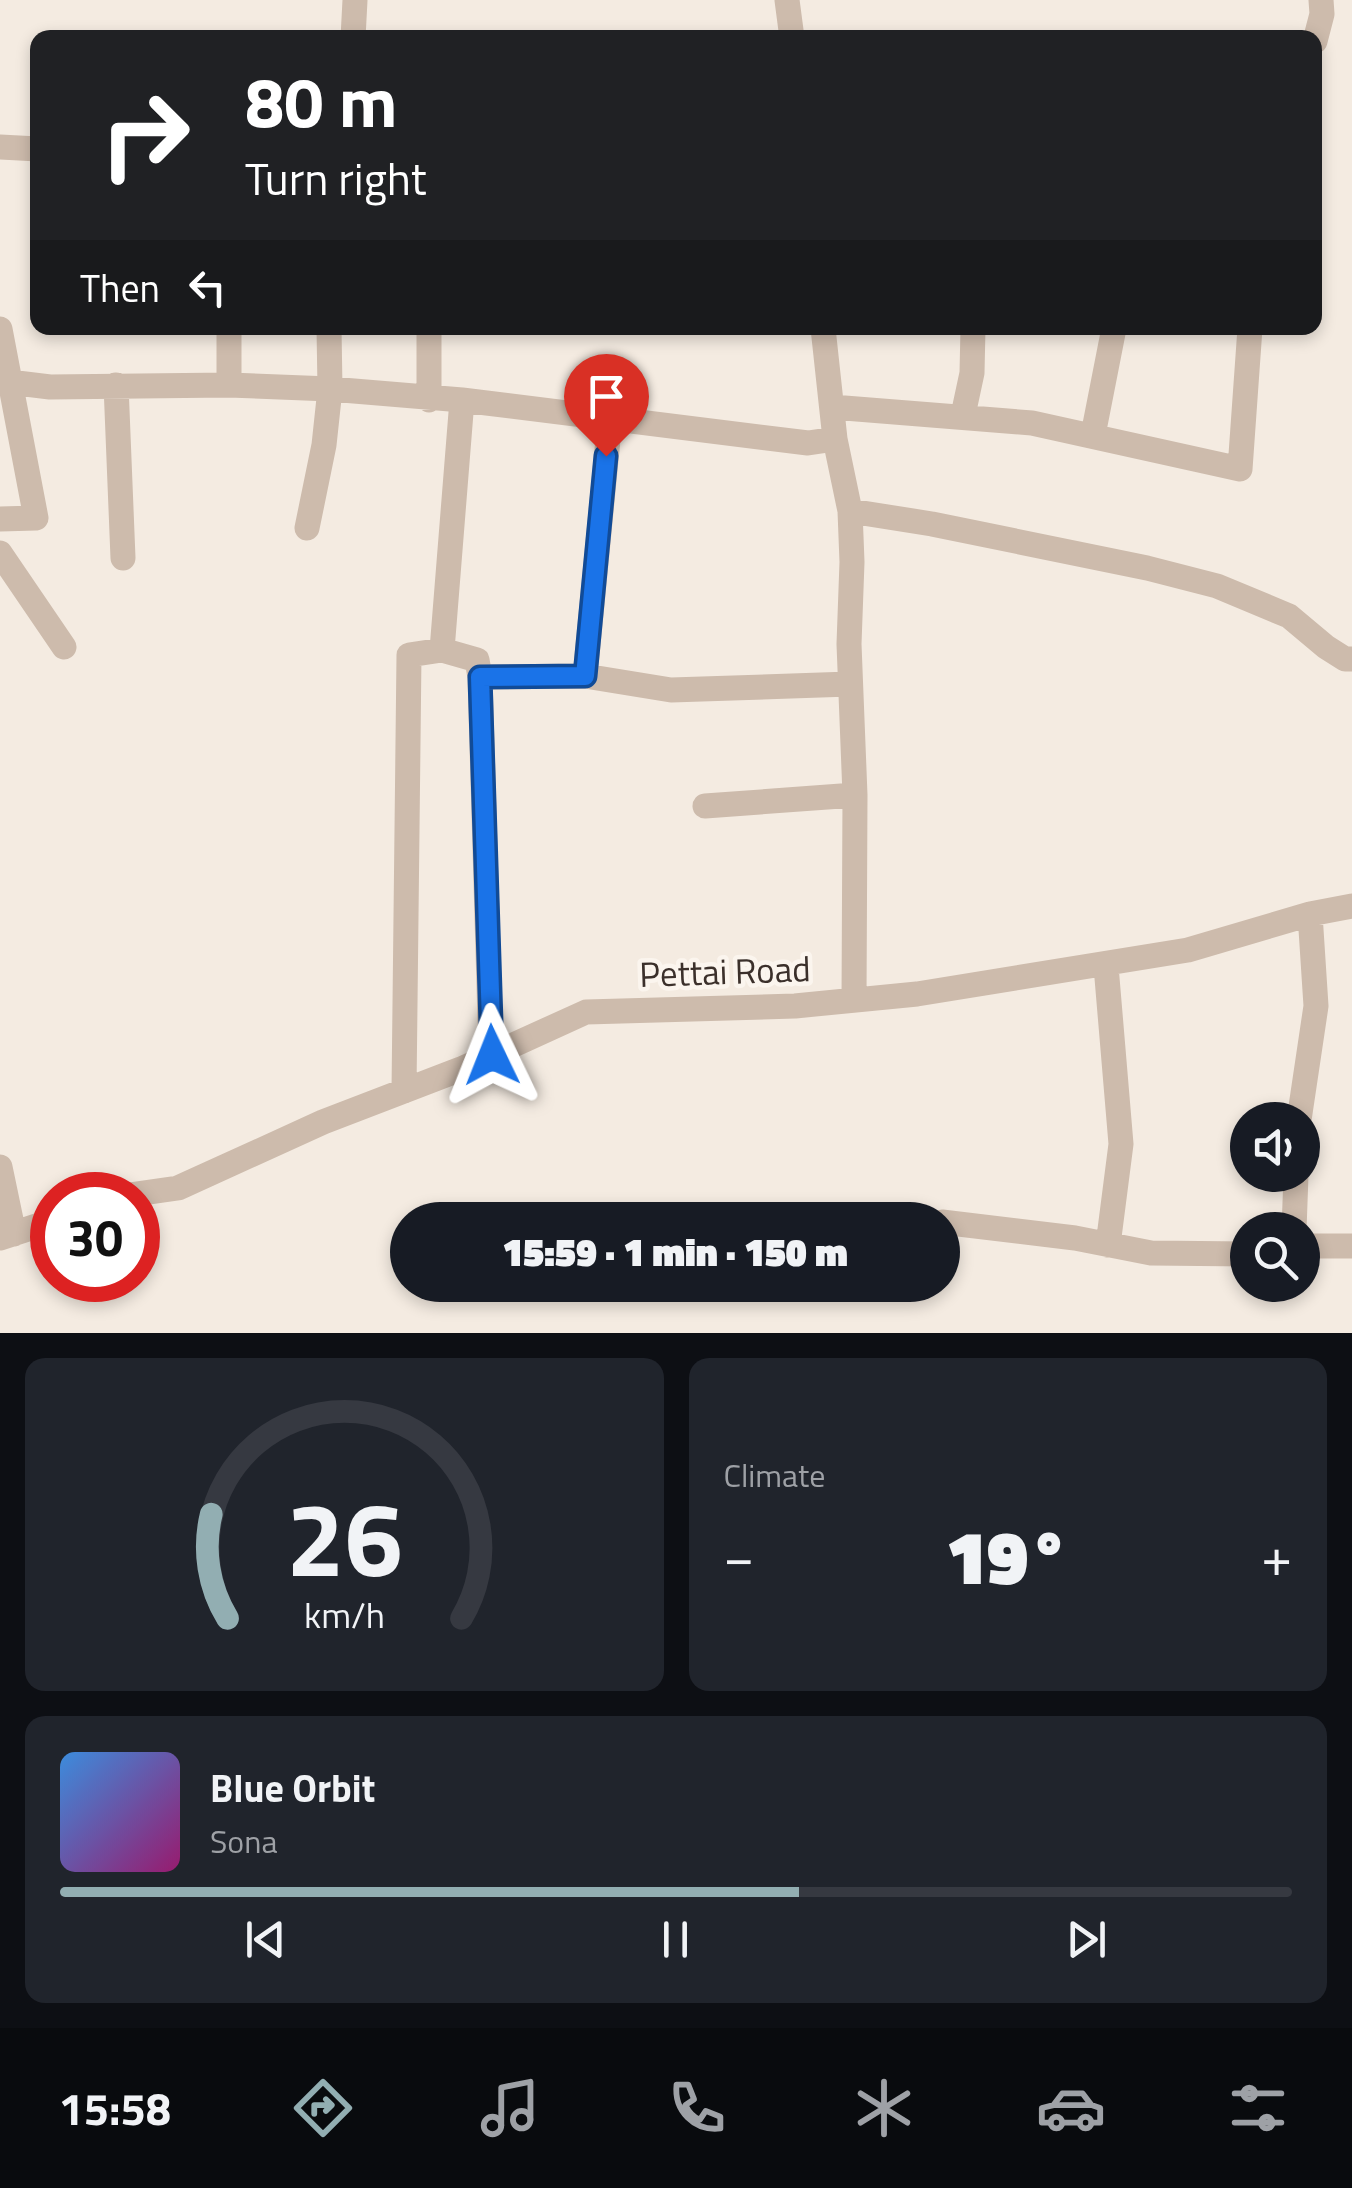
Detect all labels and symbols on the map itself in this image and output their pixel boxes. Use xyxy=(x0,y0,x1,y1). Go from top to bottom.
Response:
pin xyxy=(564,354,649,457)
street label: Pettai Road xyxy=(638,941,812,1001)
position arrow xyxy=(440,1003,544,1107)
speed limit sign: 30 xyxy=(30,1172,160,1302)

